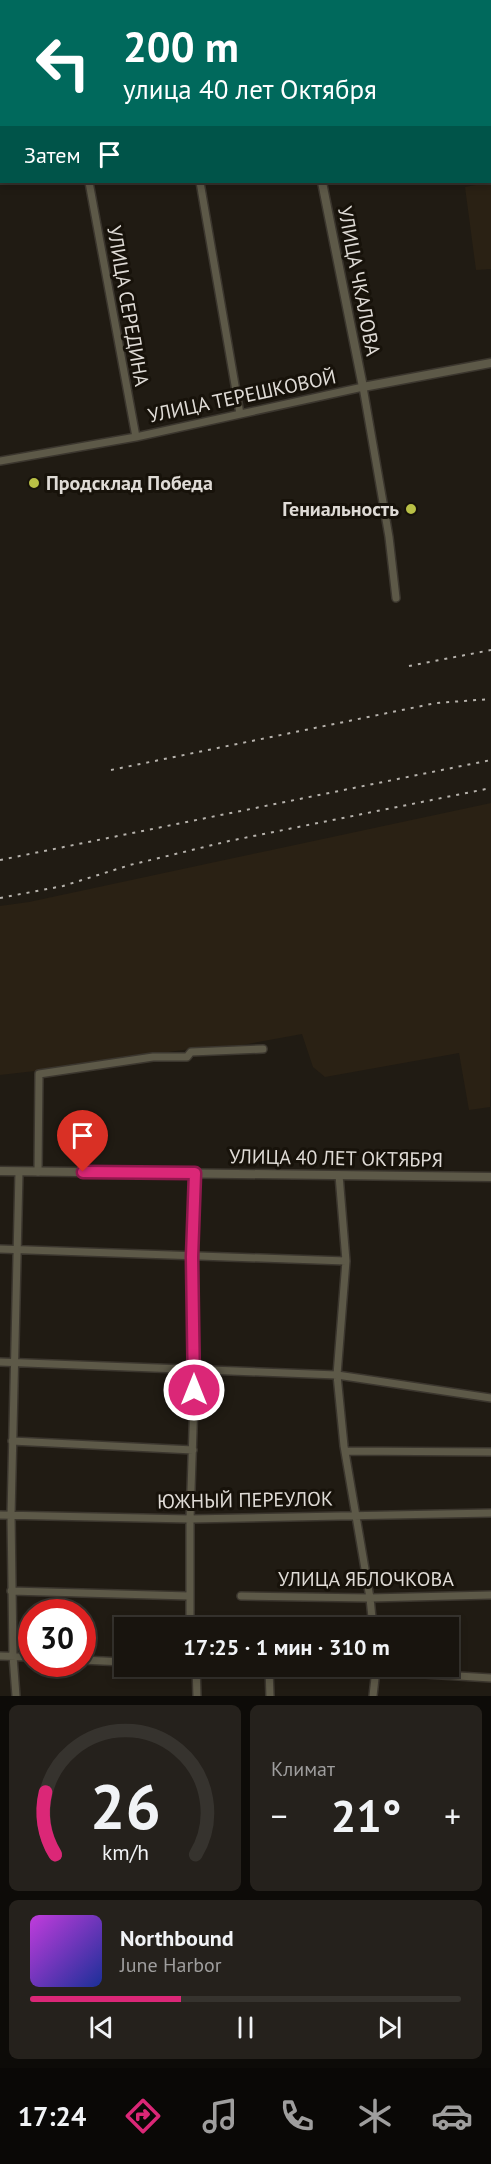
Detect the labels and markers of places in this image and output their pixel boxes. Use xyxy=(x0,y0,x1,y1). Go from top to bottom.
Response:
place label: Продсклад Победа xyxy=(46,470,213,496)
marker: Продсклад Победа xyxy=(27,476,41,490)
place label: Гениальность xyxy=(282,496,399,522)
marker: Гениальность xyxy=(404,502,418,516)
pin xyxy=(57,1110,108,1172)

